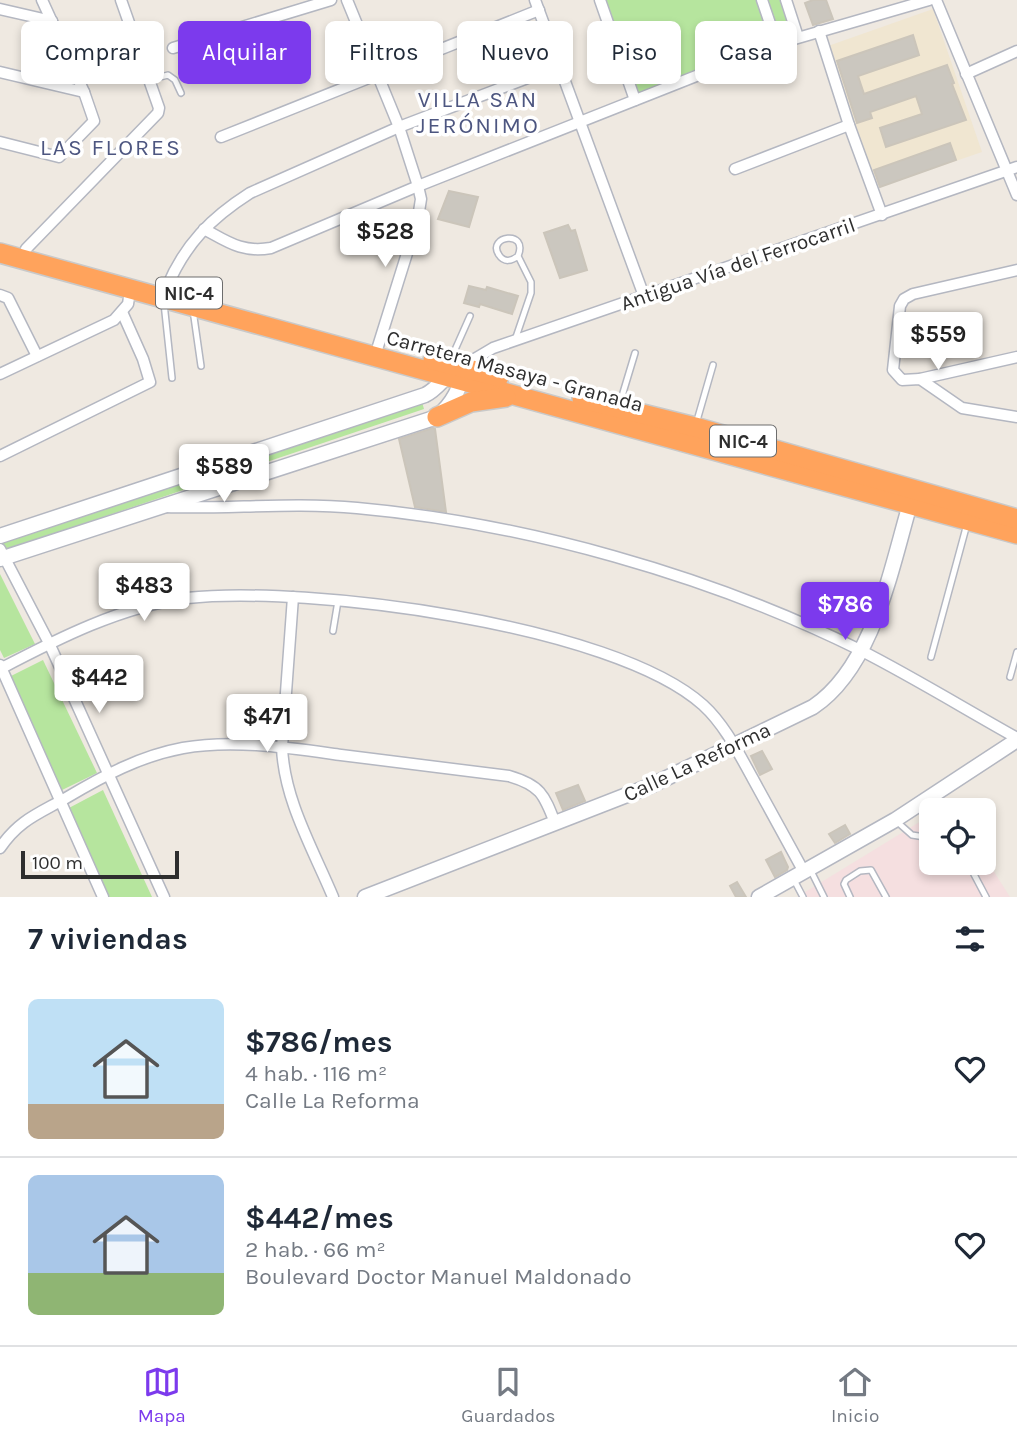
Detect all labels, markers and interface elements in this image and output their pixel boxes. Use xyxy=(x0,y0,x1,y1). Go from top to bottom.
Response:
chip: Comprar xyxy=(21,21,164,84)
chip: Alquilar xyxy=(178,21,311,84)
chip: Filtros xyxy=(325,21,443,84)
chip: Nuevo xyxy=(457,21,573,84)
chip: Piso xyxy=(587,21,681,84)
chip: Casa xyxy=(695,21,797,84)
district label: VILLA SAN JERÓNIMO xyxy=(416,86,540,139)
district label: LAS FLORES xyxy=(40,134,182,161)
pin: $528 xyxy=(344,210,426,269)
street label: Antigua Vía del Ferrocarril xyxy=(618,213,858,315)
text: $528 xyxy=(356,218,414,245)
road number: NIC-4 xyxy=(156,278,222,308)
pin: $559 xyxy=(897,312,979,372)
text: $559 xyxy=(910,321,966,348)
street label: Carretera Masaya - Granada xyxy=(384,325,646,417)
road number: NIC-4 xyxy=(710,426,776,456)
pin: $589 xyxy=(183,444,265,504)
text: $589 xyxy=(195,453,253,480)
pin: $483 xyxy=(103,564,185,623)
text: $483 xyxy=(115,572,173,599)
pin: $786 xyxy=(804,582,886,642)
text: $786 xyxy=(817,591,873,618)
pin: $442 xyxy=(58,656,140,715)
text: $442 xyxy=(70,664,128,691)
pin: $471 xyxy=(226,694,308,754)
text: $471 xyxy=(242,703,292,730)
street label: Calle La Reforma xyxy=(620,717,774,807)
map controls xyxy=(919,798,996,875)
button: locate xyxy=(919,798,996,875)
scale bar xyxy=(21,848,178,880)
text: 100 m xyxy=(32,852,83,874)
icon: filters xyxy=(951,920,989,958)
text: 7 viviendas xyxy=(28,921,188,957)
text: $786/mes xyxy=(245,1024,393,1060)
icon: home xyxy=(84,1027,168,1111)
icon: heart xyxy=(951,1050,989,1088)
text: 4 hab. · 116 m² xyxy=(245,1060,387,1087)
text: Calle La Reforma xyxy=(245,1087,420,1114)
text: $442/mes xyxy=(245,1200,394,1236)
icon: home xyxy=(84,1203,168,1287)
icon: heart xyxy=(951,1226,989,1264)
text: 2 hab. · 66 m² xyxy=(245,1236,386,1263)
text: Boulevard Doctor Manuel Maldonado xyxy=(245,1263,631,1290)
tab: Mapa xyxy=(138,1363,186,1427)
tab: Guardados xyxy=(461,1363,556,1427)
tab: Inicio xyxy=(831,1363,879,1427)

